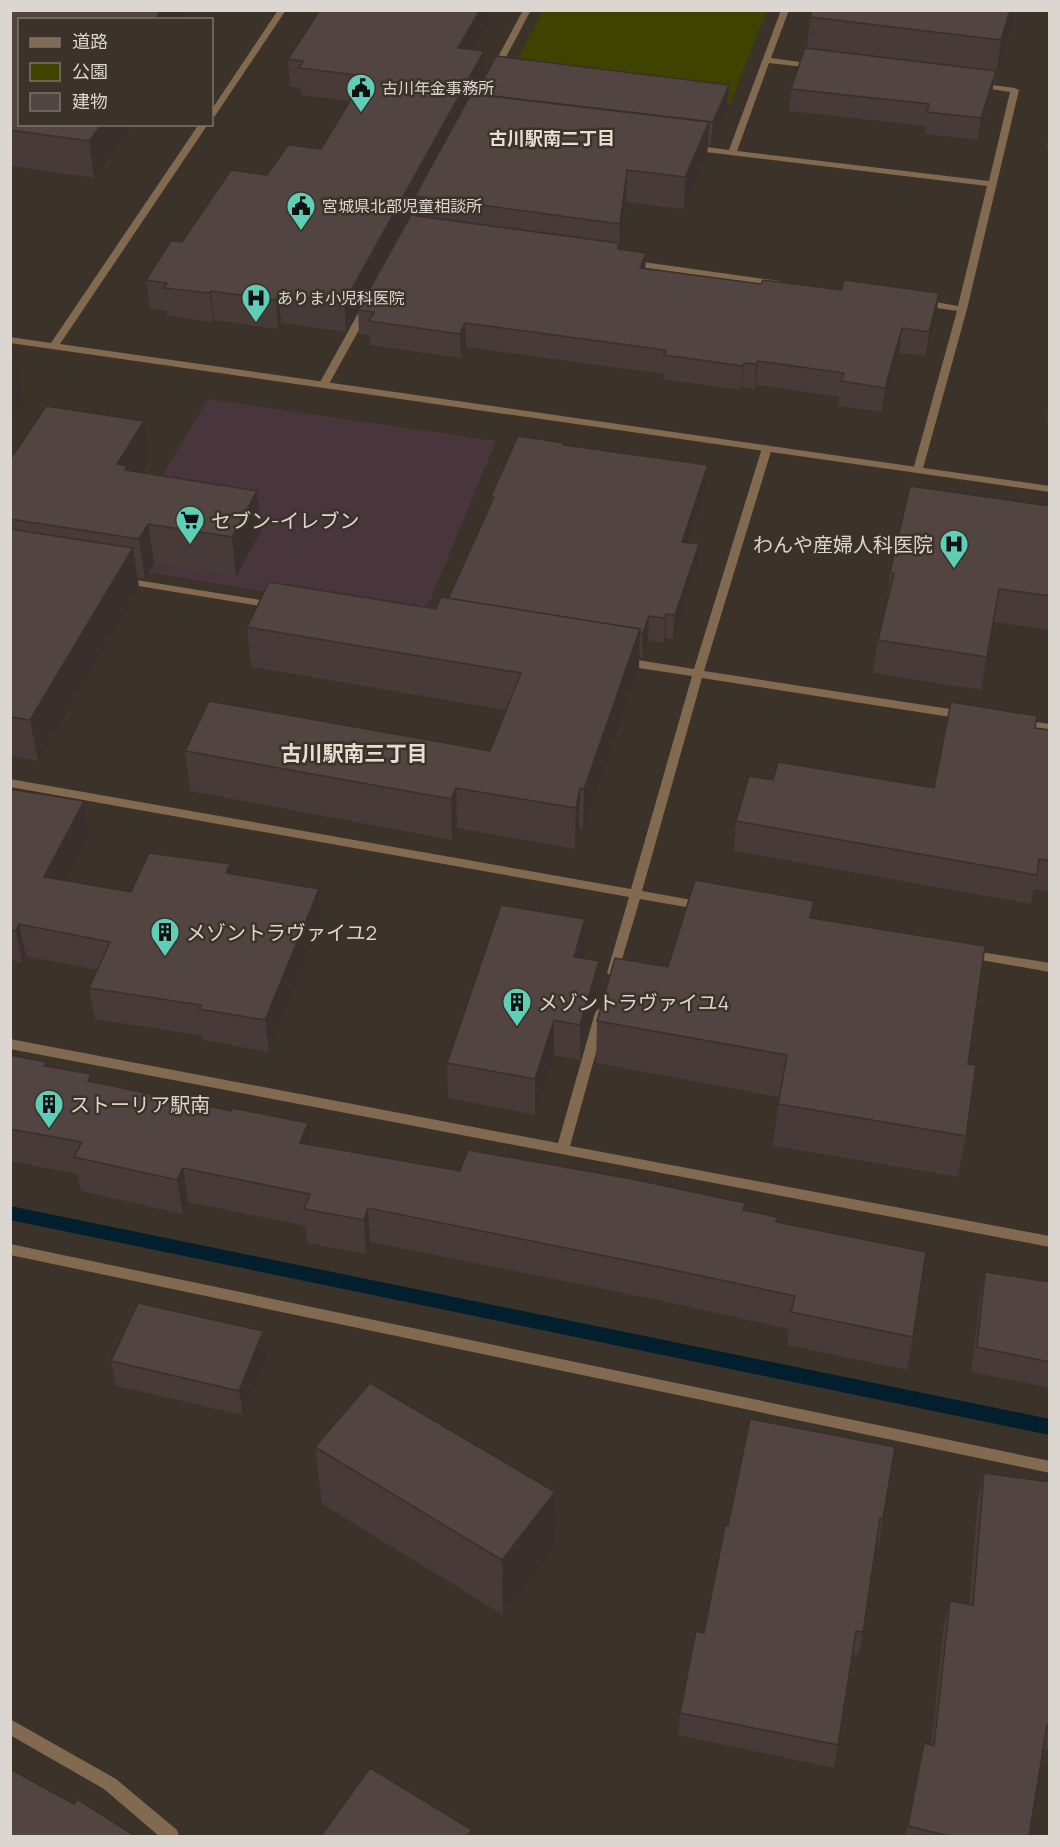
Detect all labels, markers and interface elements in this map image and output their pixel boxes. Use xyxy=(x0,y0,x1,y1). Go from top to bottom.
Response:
legend xyxy=(18,18,213,126)
text: 道路 xyxy=(72,29,108,53)
text: 公園 xyxy=(72,59,108,83)
public building icon: 古川年金事務所 xyxy=(345,72,377,114)
place label: 古川年金事務所 xyxy=(382,77,494,99)
text: 建物 xyxy=(72,89,108,113)
district label: 古川駅南二丁目 xyxy=(489,126,615,150)
public building icon: 宮城県北部児童相談所 xyxy=(285,190,317,232)
place label: 宮城県北部児童相談所 xyxy=(322,195,482,217)
hospital icon: ありま小児科医院 xyxy=(240,282,272,324)
place label: ありま小児科医院 xyxy=(277,287,405,309)
supermarket icon: セブン-イレブン xyxy=(174,504,206,546)
place label: セブン-イレブン xyxy=(211,507,359,534)
hospital icon: わんや産婦人科医院 xyxy=(938,528,970,570)
place label: わんや産婦人科医院 xyxy=(753,531,933,558)
district label: 古川駅南三丁目 xyxy=(281,739,428,767)
building icon: メゾントラヴァイユ2 xyxy=(149,916,181,958)
place label: メゾントラヴァイユ2 xyxy=(186,919,377,946)
building icon: メゾントラヴァイユ4 xyxy=(501,986,533,1028)
place label: メゾントラヴァイユ4 xyxy=(538,989,729,1016)
building icon: ストーリア駅南 xyxy=(33,1088,65,1130)
place label: ストーリア駅南 xyxy=(70,1091,210,1118)

